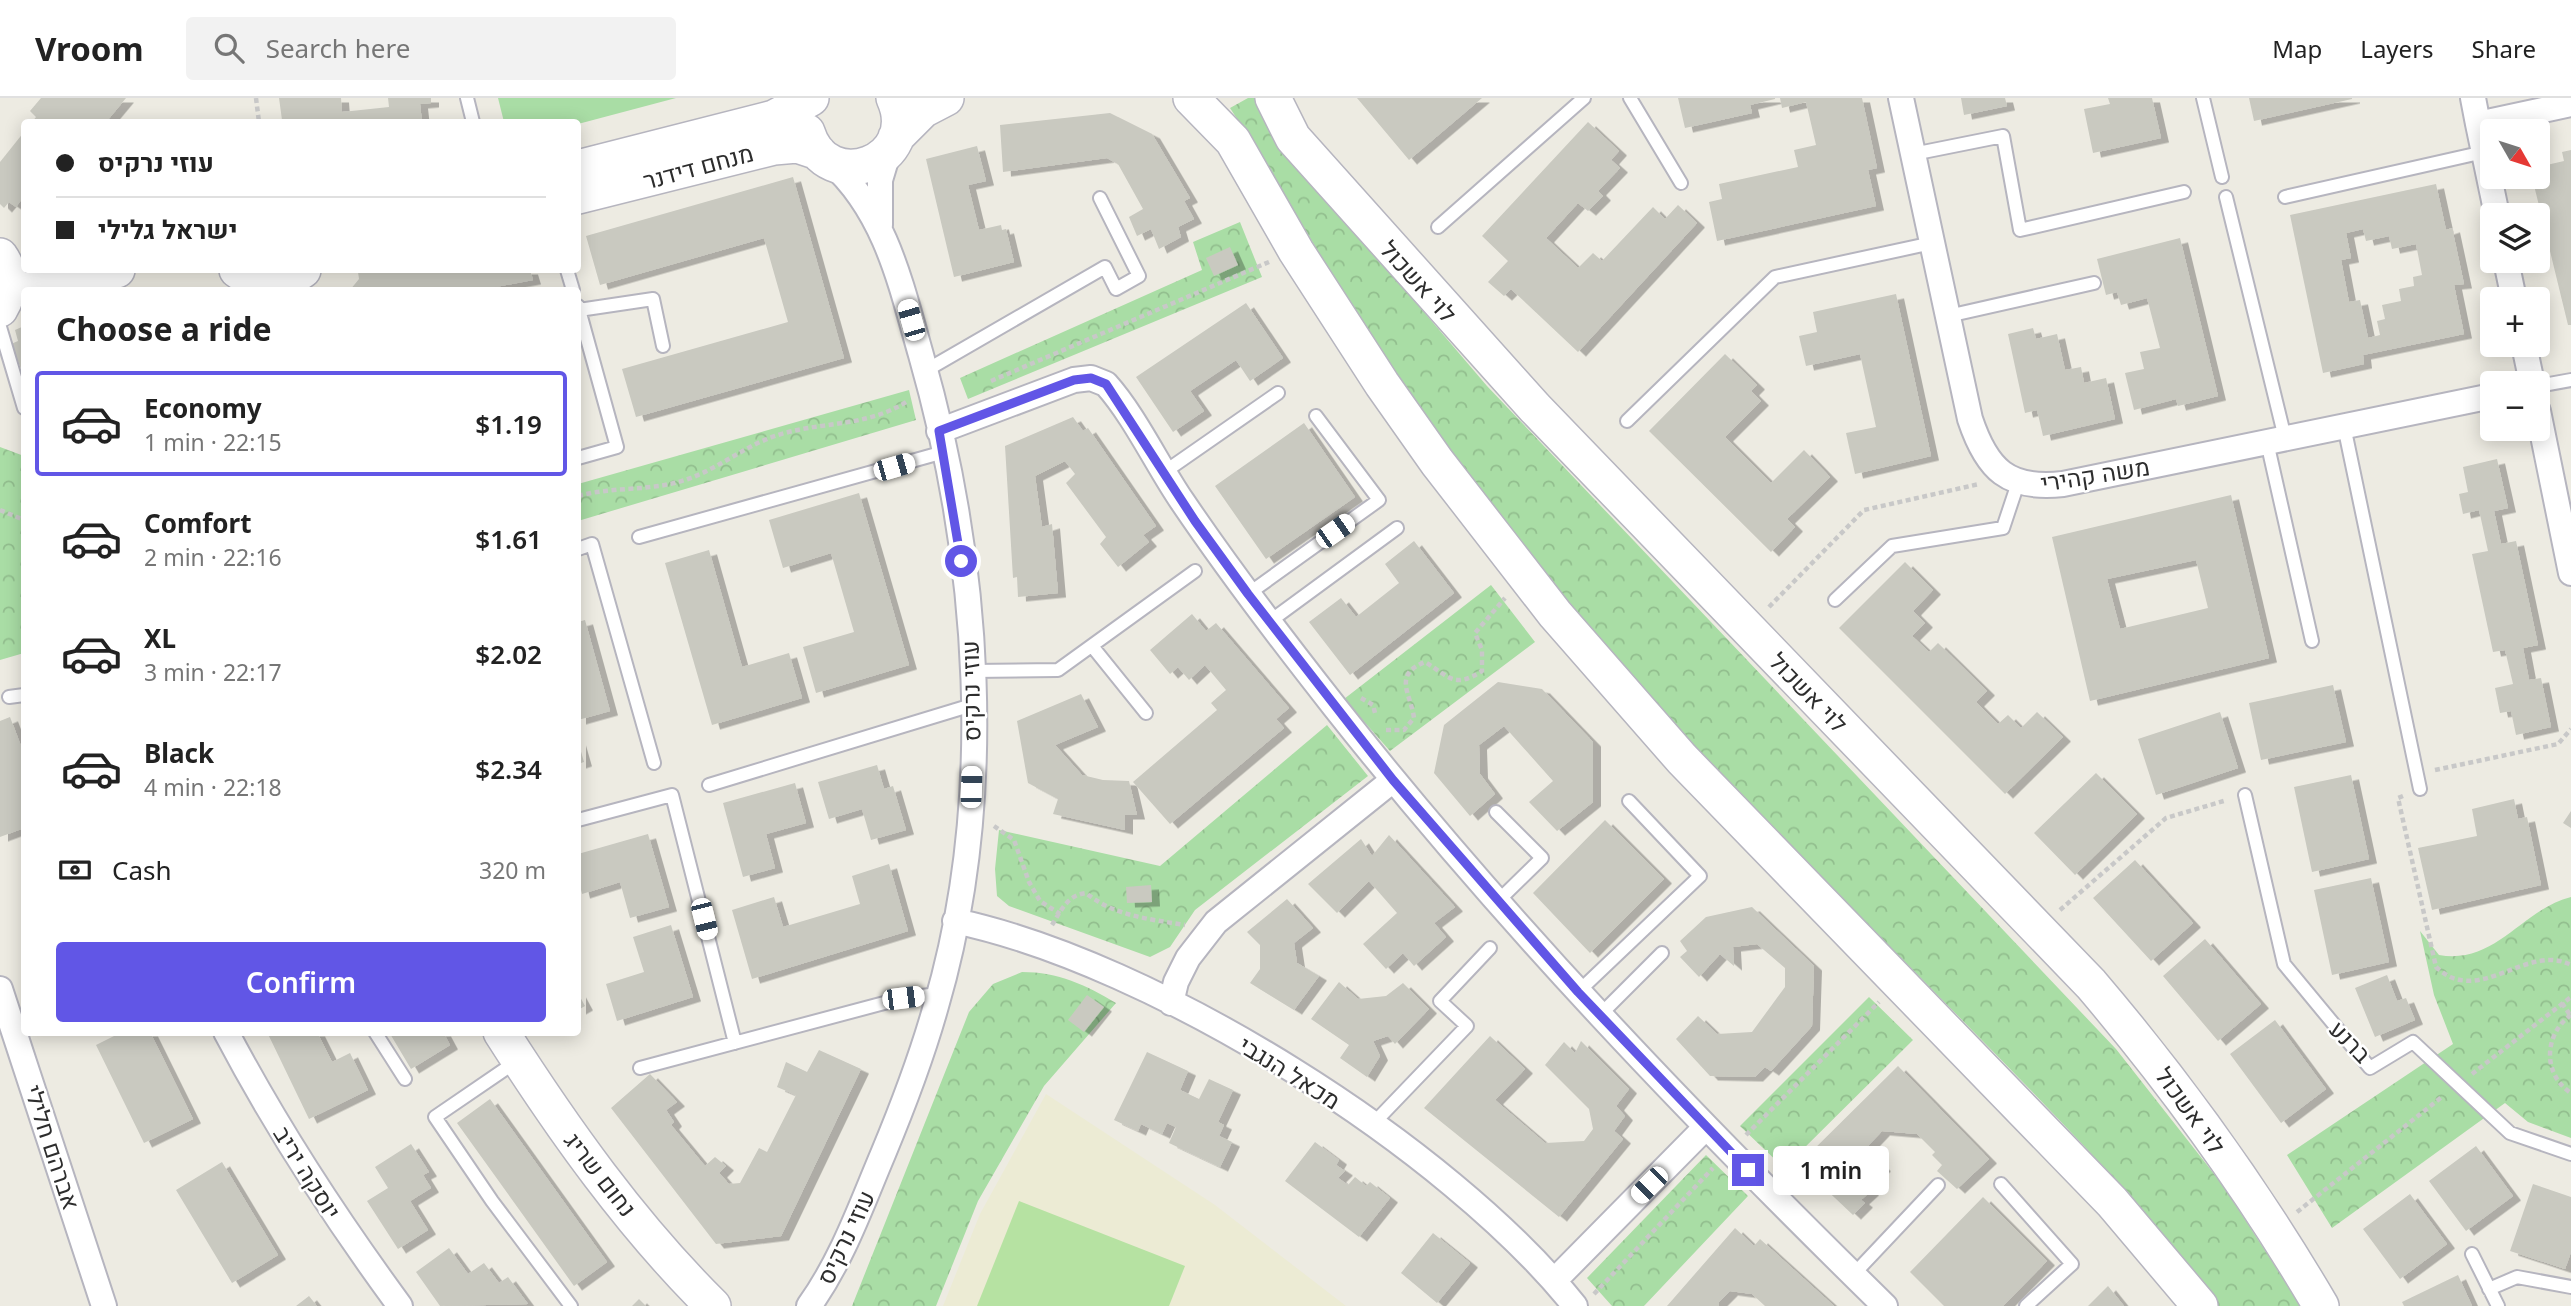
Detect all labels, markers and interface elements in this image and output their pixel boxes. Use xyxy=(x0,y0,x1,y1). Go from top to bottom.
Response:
search box xyxy=(186,17,676,80)
text: Vroom xyxy=(35,26,144,71)
icon: search xyxy=(210,29,248,67)
text: Search here xyxy=(266,30,410,66)
text: Map xyxy=(2272,32,2322,65)
text: Layers xyxy=(2360,32,2434,65)
text: Share xyxy=(2472,32,2536,65)
north arrow xyxy=(2480,119,2550,189)
map controls xyxy=(2480,119,2550,441)
street label: מנחם דידנר xyxy=(639,135,757,197)
text: עוזי נרקיס xyxy=(98,144,214,180)
button: layers xyxy=(2480,203,2550,273)
text: ישראל גלילי xyxy=(98,211,237,247)
street label: לוי אשכול xyxy=(1373,233,1465,329)
button: + xyxy=(2480,287,2550,357)
car xyxy=(896,297,927,343)
text: Choose a ride xyxy=(56,307,272,350)
button: − xyxy=(2480,371,2550,441)
text: Economy xyxy=(144,390,262,426)
icon: car xyxy=(60,392,123,455)
text: $1.19 xyxy=(475,406,542,442)
text: 1 min · 22:15 xyxy=(144,426,282,458)
street label: משה קהירי xyxy=(2038,449,2152,499)
car xyxy=(871,451,918,483)
text: Comfort xyxy=(144,505,252,541)
icon: car xyxy=(60,507,123,570)
car xyxy=(1312,510,1359,552)
text: $1.61 xyxy=(475,521,542,557)
text: 2 min · 22:16 xyxy=(144,541,282,573)
route start xyxy=(945,545,977,577)
text: XL xyxy=(144,620,176,656)
icon: car xyxy=(60,622,123,685)
text: $2.02 xyxy=(475,636,542,672)
street label: עוזי נרקיס xyxy=(953,640,987,742)
street label: לוי אשכול xyxy=(1763,645,1855,739)
text: 3 min · 22:17 xyxy=(144,656,282,688)
text: Black xyxy=(144,735,214,771)
icon: car xyxy=(60,737,123,800)
text: $2.34 xyxy=(475,751,542,787)
car xyxy=(960,766,983,808)
text: 4 min · 22:18 xyxy=(144,771,282,803)
icon: cash xyxy=(56,851,94,889)
text: Cash xyxy=(112,852,172,888)
text: 320 m xyxy=(479,854,546,886)
car xyxy=(689,896,720,942)
button: Confirm xyxy=(56,942,546,1022)
car xyxy=(881,985,926,1011)
street label: ברנע xyxy=(2323,1013,2379,1070)
street label: מכאל הנגבי xyxy=(1233,1028,1347,1116)
street label: לוי אשכול xyxy=(2148,1060,2234,1160)
street label: אברהם חלילי xyxy=(17,1080,89,1214)
street label: יוסקה יריב xyxy=(267,1119,349,1225)
street label: נחום שריג xyxy=(557,1125,645,1223)
callout: 1 min xyxy=(1772,1146,1888,1194)
route end xyxy=(1732,1154,1764,1186)
text: 1 min xyxy=(1800,1154,1862,1186)
car xyxy=(1627,1163,1672,1207)
street label: עוזי נרקיס xyxy=(808,1184,882,1290)

